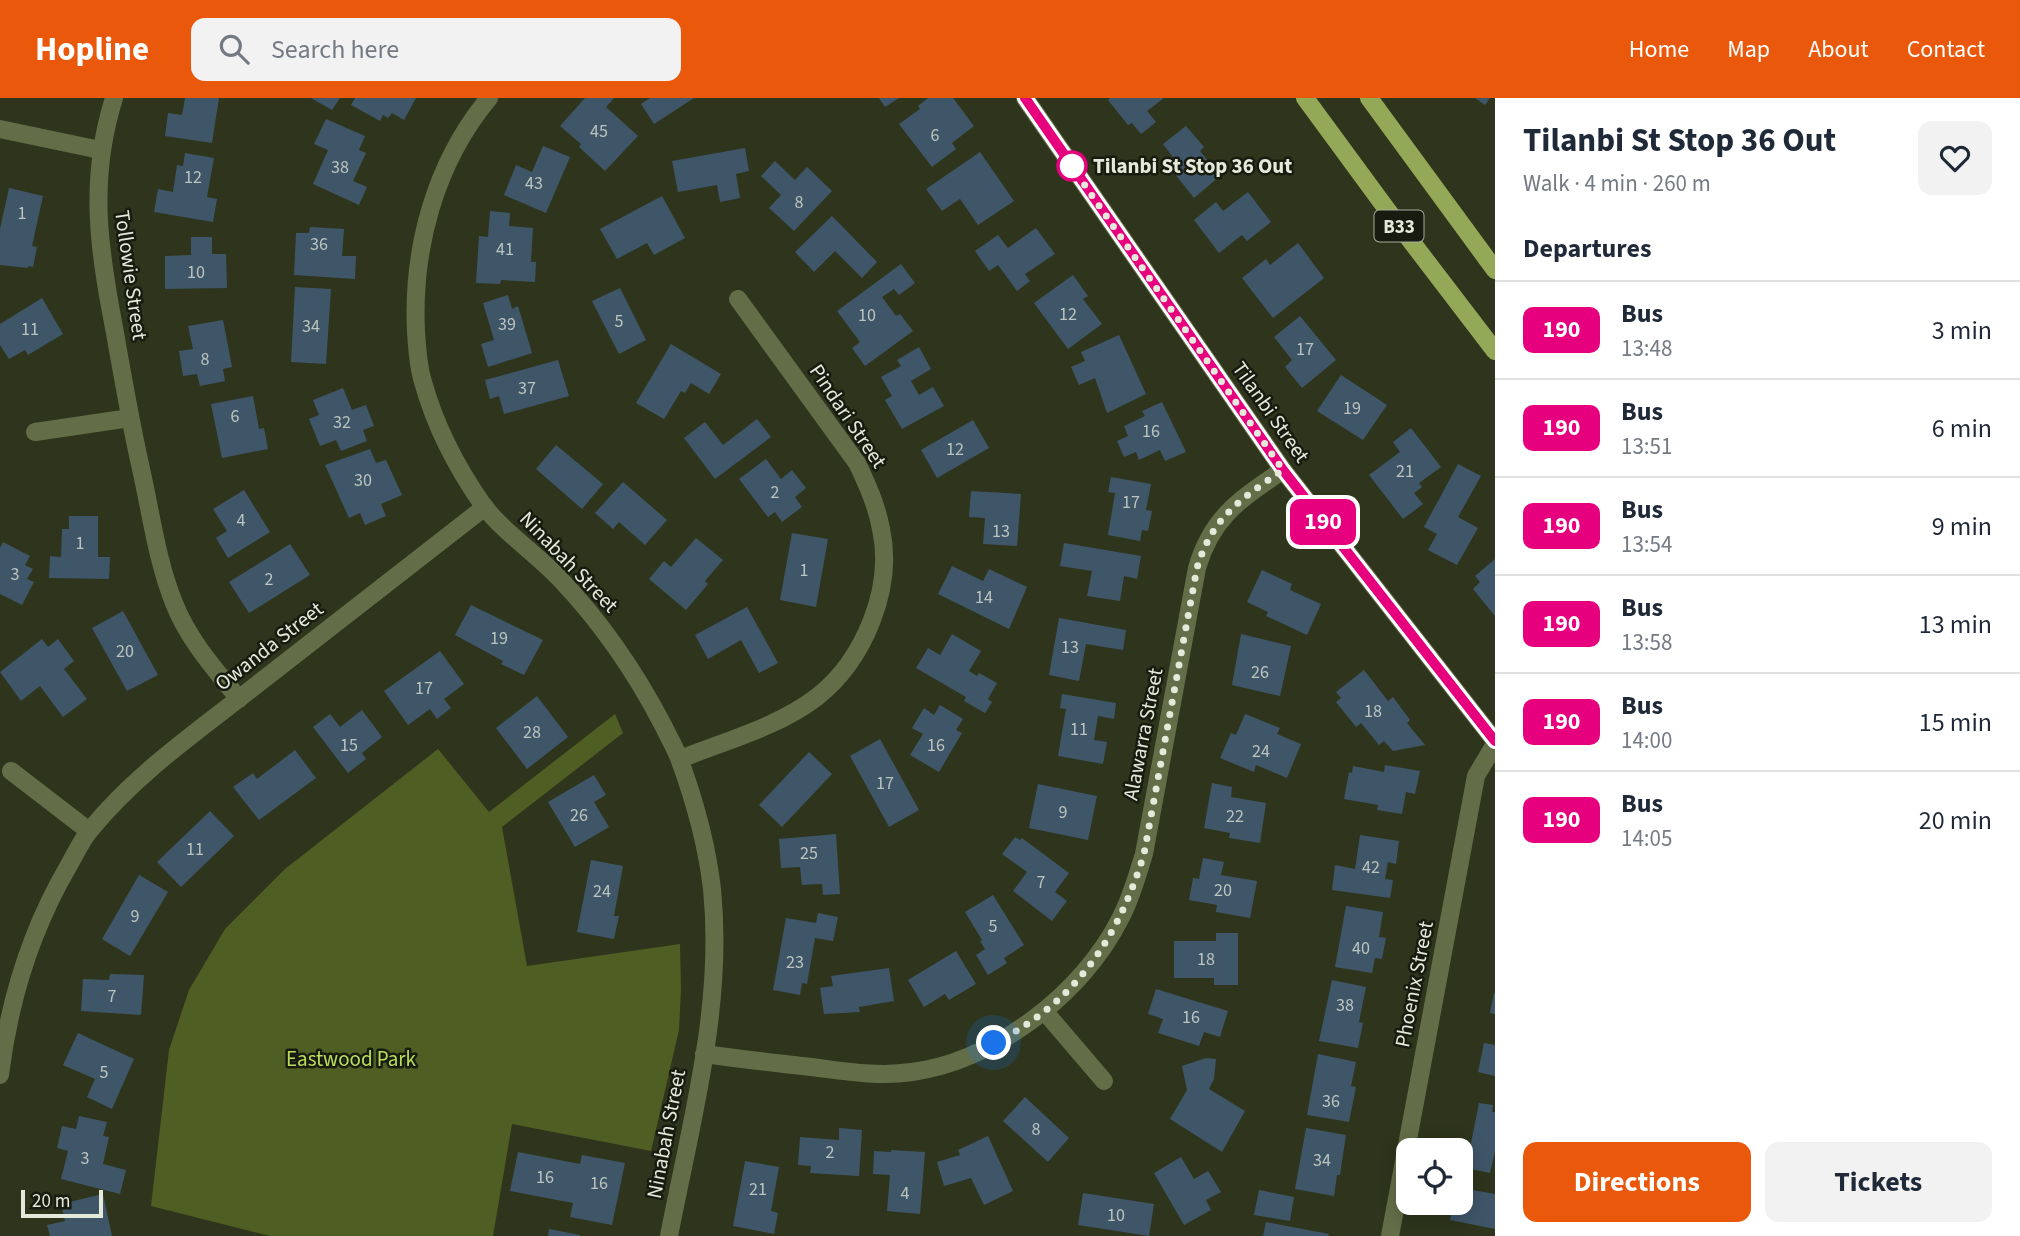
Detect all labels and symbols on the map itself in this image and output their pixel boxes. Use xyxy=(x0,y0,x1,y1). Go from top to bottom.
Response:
house number: 45 xyxy=(590,119,608,144)
house number: 6 xyxy=(931,123,940,148)
marker: Tilanbi St Stop 36 Out xyxy=(1057,151,1087,181)
place label: Tilanbi St Stop 36 Out xyxy=(1093,151,1292,181)
house number: 38 xyxy=(331,155,349,180)
house number: 12 xyxy=(184,165,202,190)
house number: 43 xyxy=(525,171,543,196)
house number: 8 xyxy=(795,190,804,215)
house number: 1 xyxy=(18,201,26,226)
street label: Tollowie Street xyxy=(107,208,155,342)
road number: B33 xyxy=(1374,210,1424,242)
house number: 36 xyxy=(310,232,328,257)
house number: 41 xyxy=(496,237,514,262)
house number: 10 xyxy=(187,260,205,285)
house number: 12 xyxy=(1059,302,1077,327)
house number: 10 xyxy=(858,303,876,328)
house number: 5 xyxy=(615,309,624,334)
house number: 39 xyxy=(498,312,516,337)
house number: 34 xyxy=(302,314,320,339)
house number: 11 xyxy=(21,317,39,342)
house number: 17 xyxy=(1296,337,1314,362)
house number: 8 xyxy=(201,347,210,372)
street label: Tilanbi Street xyxy=(1225,355,1317,469)
street label: Pindari Street xyxy=(802,358,894,474)
house number: 37 xyxy=(518,376,536,401)
house number: 19 xyxy=(1343,396,1361,421)
house number: 6 xyxy=(231,404,240,429)
house number: 32 xyxy=(333,410,351,435)
house number: 16 xyxy=(1142,419,1160,444)
house number: 12 xyxy=(946,437,964,462)
house number: 21 xyxy=(1396,459,1414,484)
house number: 30 xyxy=(354,468,372,493)
house number: 2 xyxy=(771,480,780,505)
house number: 17 xyxy=(1122,490,1140,515)
line badge: 190 xyxy=(1283,499,1363,545)
street label: Ninabah Street xyxy=(513,504,625,620)
house number: 4 xyxy=(237,508,246,533)
house number: 13 xyxy=(992,519,1010,544)
house number: 1 xyxy=(76,531,84,556)
house number: 1 xyxy=(800,558,808,583)
house number: 3 xyxy=(11,562,20,587)
house number: 2 xyxy=(265,567,274,592)
house number: 14 xyxy=(975,585,993,610)
street label: Owanda Street xyxy=(209,594,329,698)
house number: 19 xyxy=(490,626,508,651)
house number: 13 xyxy=(1061,635,1079,660)
house number: 20 xyxy=(116,639,134,664)
house number: 26 xyxy=(1251,660,1269,685)
street label: Alawarra Street xyxy=(1115,665,1171,803)
house number: 17 xyxy=(415,676,433,701)
house number: 18 xyxy=(1364,699,1382,724)
house number: 11 xyxy=(1070,717,1088,742)
house number: 28 xyxy=(523,720,541,745)
house number: 15 xyxy=(340,733,358,758)
house number: 16 xyxy=(927,733,945,758)
house number: 24 xyxy=(1252,739,1270,764)
house number: 17 xyxy=(876,771,894,796)
house number: 9 xyxy=(1059,800,1068,825)
house number: 26 xyxy=(570,803,588,828)
house number: 22 xyxy=(1226,804,1244,829)
house number: 11 xyxy=(186,837,204,862)
house number: 25 xyxy=(800,841,818,866)
house number: 42 xyxy=(1362,855,1380,880)
house number: 7 xyxy=(1037,870,1046,895)
house number: 20 xyxy=(1214,878,1232,903)
house number: 24 xyxy=(593,879,611,904)
house number: 9 xyxy=(131,904,140,929)
house number: 5 xyxy=(989,914,998,939)
street label: Phoenix Street xyxy=(1387,918,1441,1050)
house number: 40 xyxy=(1352,936,1370,961)
house number: 18 xyxy=(1197,947,1215,972)
house number: 23 xyxy=(786,950,804,975)
house number: 7 xyxy=(108,984,117,1009)
house number: 38 xyxy=(1336,993,1354,1018)
house number: 16 xyxy=(1182,1005,1200,1030)
your location xyxy=(976,1025,1011,1060)
park label: Eastwood Park xyxy=(286,1044,417,1074)
house number: 5 xyxy=(100,1060,109,1085)
street label: Ninabah Street xyxy=(639,1067,693,1201)
house number: 36 xyxy=(1322,1089,1340,1114)
house number: 8 xyxy=(1032,1117,1041,1142)
house number: 2 xyxy=(826,1140,835,1165)
house number: 3 xyxy=(81,1146,90,1171)
house number: 34 xyxy=(1313,1148,1331,1173)
house number: 16 xyxy=(536,1165,554,1190)
house number: 16 xyxy=(590,1171,608,1196)
house number: 21 xyxy=(749,1177,767,1202)
house number: 4 xyxy=(901,1181,910,1206)
scale bar xyxy=(21,1187,103,1219)
house number: 10 xyxy=(1107,1203,1125,1228)

